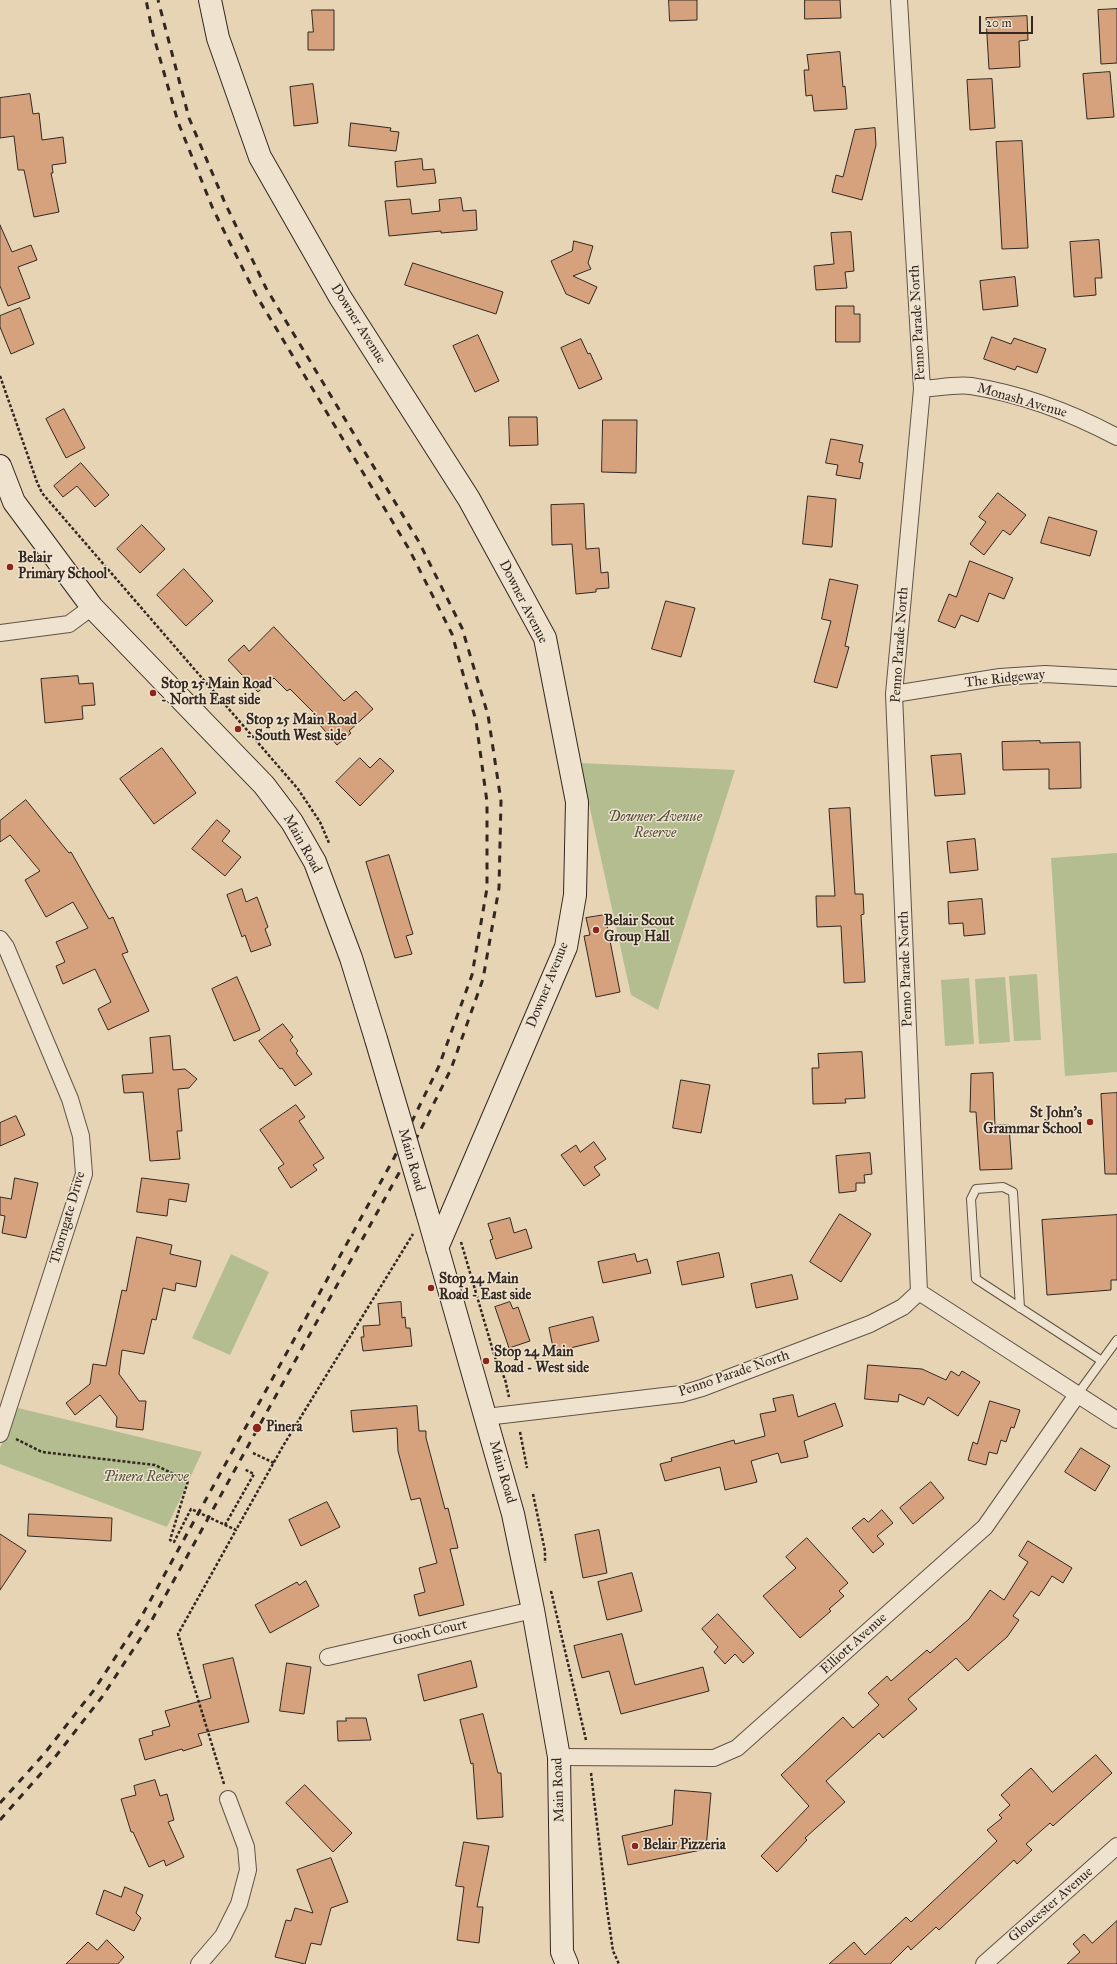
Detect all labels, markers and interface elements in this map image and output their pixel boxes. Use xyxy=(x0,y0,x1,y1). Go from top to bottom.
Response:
scale bar xyxy=(981,8,1035,34)
text: 20 m xyxy=(986,16,1012,30)
street label: Penno Parade North xyxy=(907,265,929,381)
street label: Downer Avenue xyxy=(327,281,389,367)
street label: Monash Avenue xyxy=(975,380,1069,422)
place label: Belair Primary School xyxy=(18,551,107,584)
street label: Downer Avenue xyxy=(495,558,551,646)
marker: Belair Primary School xyxy=(5,562,15,572)
street label: Penno Parade North xyxy=(888,586,912,704)
street label: The Ridgeway xyxy=(964,666,1046,692)
place label: Stop 25 Main Road - North East side xyxy=(161,677,272,710)
marker: Stop 25 Main Road - North East side xyxy=(148,688,158,698)
place label: Stop 25 Main Road - South West side xyxy=(246,713,357,746)
marker: Stop 25 Main Road - South West side xyxy=(233,724,243,734)
park label: Downer Avenue Reserve xyxy=(608,810,702,842)
street label: Main Road xyxy=(279,812,325,876)
street label: Penno Parade North xyxy=(896,911,916,1027)
place label: Belair Scout Group Hall xyxy=(604,914,674,946)
marker: Belair Scout Group Hall xyxy=(591,925,601,935)
street label: Downer Avenue xyxy=(523,940,573,1030)
place label: St John's Grammar School xyxy=(983,1106,1082,1138)
marker: St John's Grammar School xyxy=(1085,1117,1095,1127)
street label: Main Road xyxy=(394,1127,428,1193)
street label: Thorngate Drive xyxy=(47,1170,89,1266)
place label: Stop 24 Main Road - East side xyxy=(439,1272,531,1304)
marker: Stop 24 Main Road - East side xyxy=(426,1283,436,1293)
place label: Stop 24 Main Road - West side xyxy=(494,1345,589,1378)
street label: Penno Parade North xyxy=(676,1347,792,1401)
marker: Stop 24 Main Road - West side xyxy=(481,1356,491,1366)
place label: Pinera xyxy=(266,1420,302,1436)
marker: Pinera xyxy=(251,1422,263,1434)
street label: Main Road xyxy=(485,1439,519,1505)
park label: Pinera Reserve xyxy=(104,1470,188,1486)
street label: Elliott Avenue xyxy=(817,1610,891,1678)
street label: Gooch Court xyxy=(391,1616,469,1650)
street label: Main Road xyxy=(549,1757,569,1823)
place label: Belair Pizzeria xyxy=(643,1838,726,1854)
marker: Belair Pizzeria xyxy=(630,1841,640,1851)
street label: Gloucester Avenue xyxy=(1005,1864,1097,1946)

